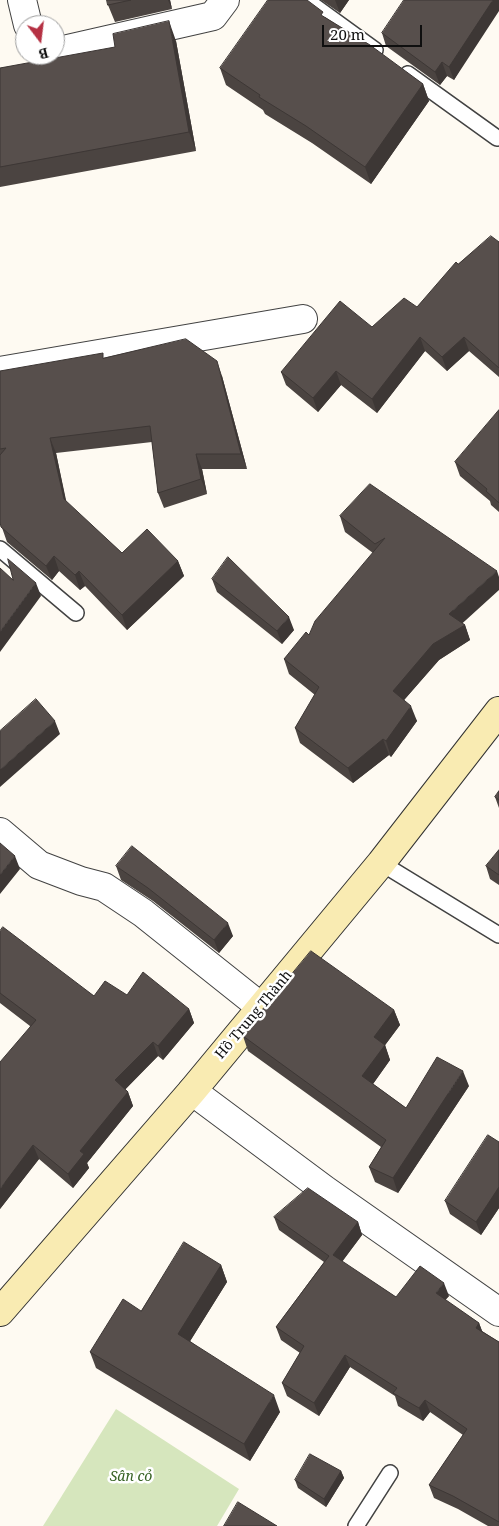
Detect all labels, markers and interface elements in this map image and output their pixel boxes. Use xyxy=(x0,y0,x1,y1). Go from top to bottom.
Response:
north arrow xyxy=(15,15,65,65)
scale bar xyxy=(324,15,424,47)
text: 20 m xyxy=(330,24,365,44)
text: B xyxy=(37,44,51,64)
street label: Hồ Trung Thành xyxy=(212,967,296,1063)
park label: Sân cỏ xyxy=(110,1469,152,1485)

